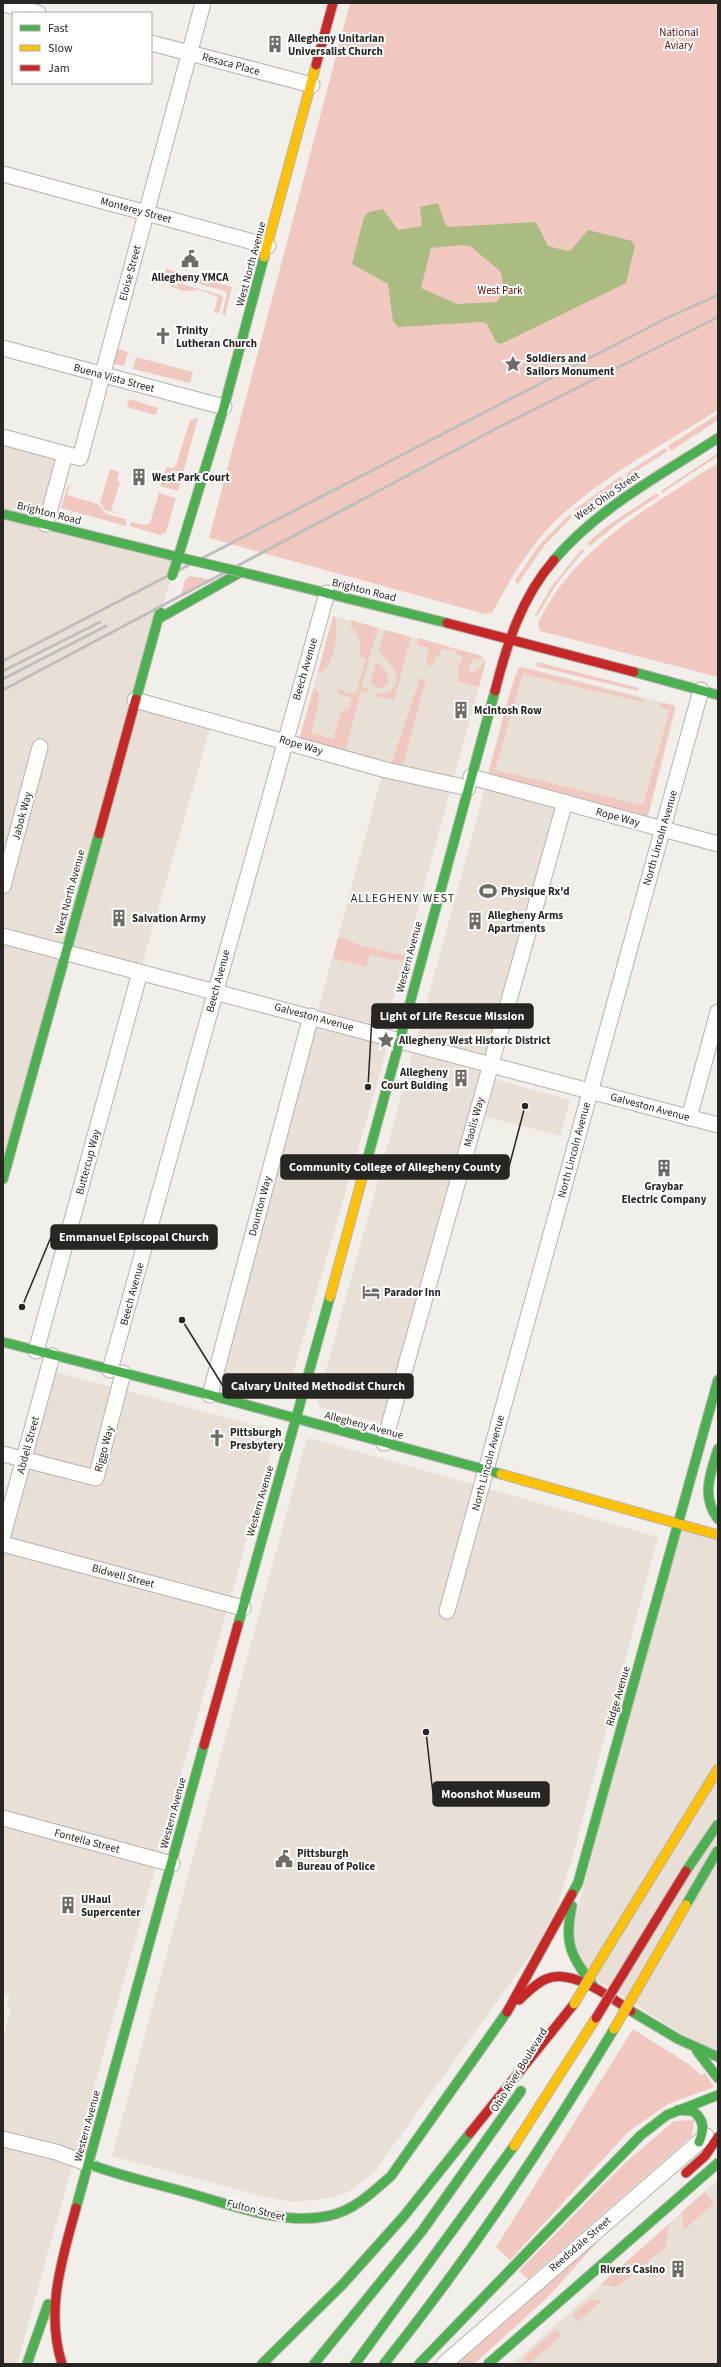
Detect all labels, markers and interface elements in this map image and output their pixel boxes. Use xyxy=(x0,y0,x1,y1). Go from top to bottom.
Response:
legend xyxy=(12,12,152,84)
text: Fast xyxy=(48,20,68,37)
park label: National Aviary xyxy=(659,25,699,53)
place label: Allegheny Unitarian Universalist Church xyxy=(287,31,384,59)
building icon: Allegheny Unitarian Universalist Church xyxy=(265,34,285,54)
text: Slow xyxy=(48,40,73,57)
street label: Resaca Place xyxy=(200,49,262,79)
text: Jam xyxy=(48,60,70,77)
street label: Monterey Street xyxy=(99,193,174,227)
street label: West North Avenue xyxy=(232,219,270,308)
street label: Eloise Street xyxy=(115,243,145,303)
public building icon: Allegheny YMCA xyxy=(180,249,200,269)
place label: Allegheny YMCA xyxy=(150,270,229,285)
park label: West Park xyxy=(478,283,523,298)
place label: Trinity Lutheran Church xyxy=(176,323,257,351)
church icon: Trinity Lutheran Church xyxy=(153,326,173,346)
place label: Soldiers and Sailors Monument xyxy=(526,351,615,379)
place icon: Soldiers and Sailors Monument xyxy=(503,354,523,374)
street label: Buena Vista Street xyxy=(72,360,156,396)
building icon: West Park Court xyxy=(129,467,149,487)
street label: West Ohio Street xyxy=(572,468,643,524)
place label: West Park Court xyxy=(152,470,230,485)
street label: Brighton Road xyxy=(15,498,83,528)
street label: Brighton Road xyxy=(330,575,398,605)
street label: Beech Avenue xyxy=(289,635,321,702)
building icon: McIntosh Row xyxy=(451,700,471,720)
place label: McIntosh Row xyxy=(474,703,542,718)
street label: Rope Way xyxy=(277,732,325,758)
street label: North Lincoln Avenue xyxy=(639,788,681,887)
street label: Jabok Way xyxy=(8,790,36,842)
street label: Rope Way xyxy=(594,804,642,830)
street label: West North Avenue xyxy=(51,847,89,936)
sports icon: Physique Rx'd xyxy=(478,881,498,901)
place label: Physique Rx'd xyxy=(501,884,570,899)
district label: ALLEGHENY WEST xyxy=(351,890,455,907)
building icon: Salvation Army xyxy=(109,908,129,928)
place label: Allegheny Arms Apartments xyxy=(487,908,563,936)
place label: Salvation Army xyxy=(132,911,206,926)
building icon: Allegheny Arms Apartments xyxy=(465,911,485,931)
street label: Western Avenue xyxy=(392,919,426,994)
street label: Beech Avenue xyxy=(202,947,234,1014)
street label: Galveston Avenue xyxy=(273,999,356,1035)
callout: Light of Life Rescue Mission xyxy=(372,1004,533,1028)
text: Light of Life Rescue Mission xyxy=(380,1008,525,1025)
place icon: Allegheny West Historic District xyxy=(376,1030,396,1050)
place label: Allegheny West Historic District xyxy=(398,1033,551,1048)
place label: Allegheny Court Bulding xyxy=(381,1065,448,1093)
building icon: Allegheny Court Bulding xyxy=(451,1068,471,1088)
street label: Galveston Avenue xyxy=(609,1089,692,1125)
street label: Maolis Way xyxy=(460,1095,488,1149)
street label: North Lincoln Avenue xyxy=(554,1100,594,1200)
street label: Buttercup Way xyxy=(72,1128,104,1196)
callout: Community College of Allegheny County xyxy=(281,1155,509,1179)
building icon: Graybar Electric Company xyxy=(654,1158,674,1178)
text: Community College of Allegheny County xyxy=(289,1159,502,1176)
street label: Dounton Way xyxy=(245,1174,275,1238)
place label: Graybar Electric Company xyxy=(622,1179,707,1207)
callout: Emmanuel Episcopal Church xyxy=(51,1225,217,1249)
text: Emmanuel Episcopal Church xyxy=(59,1229,209,1246)
street label: Beech Avenue xyxy=(116,1260,148,1327)
hotel icon: Parador Inn xyxy=(361,1282,381,1302)
place label: Parador Inn xyxy=(384,1285,441,1300)
callout: Calvary United Methodist Church xyxy=(223,1374,413,1398)
text: Calvary United Methodist Church xyxy=(231,1378,405,1395)
street label: Allegheny Avenue xyxy=(323,1407,406,1443)
street label: North Lincoln Avenue xyxy=(468,1413,508,1513)
street label: Abdell Street xyxy=(13,1414,43,1475)
street label: Riggo Way xyxy=(91,1424,117,1474)
place label: Pittsburgh Presbytery xyxy=(230,1425,284,1453)
church icon: Pittsburgh Presbytery xyxy=(207,1428,227,1448)
street label: Western Avenue xyxy=(243,1463,277,1538)
street label: Bidwell Street xyxy=(90,1560,156,1592)
street label: Ridge Avenue xyxy=(602,1664,634,1728)
street label: Western Avenue xyxy=(156,1775,190,1850)
callout: Moonshot Museum xyxy=(433,1782,549,1806)
text: Moonshot Museum xyxy=(441,1786,541,1803)
street label: Fontella Street xyxy=(53,1825,122,1857)
place label: Pittsburgh Bureau of Police xyxy=(297,1846,375,1874)
public building icon: Pittsburgh Bureau of Police xyxy=(274,1849,294,1869)
place label: UHaul Supercenter xyxy=(81,1892,141,1920)
building icon: UHaul Supercenter xyxy=(58,1895,78,1915)
street label: Ohio River Boulevard xyxy=(487,2025,551,2115)
street label: Western Avenue xyxy=(70,2088,104,2163)
street label: Fulton Street xyxy=(225,2196,287,2225)
street label: Reedsdale Street xyxy=(546,2213,614,2275)
building icon: Rivers Casino xyxy=(668,2259,688,2279)
place label: Rivers Casino xyxy=(600,2262,665,2277)

